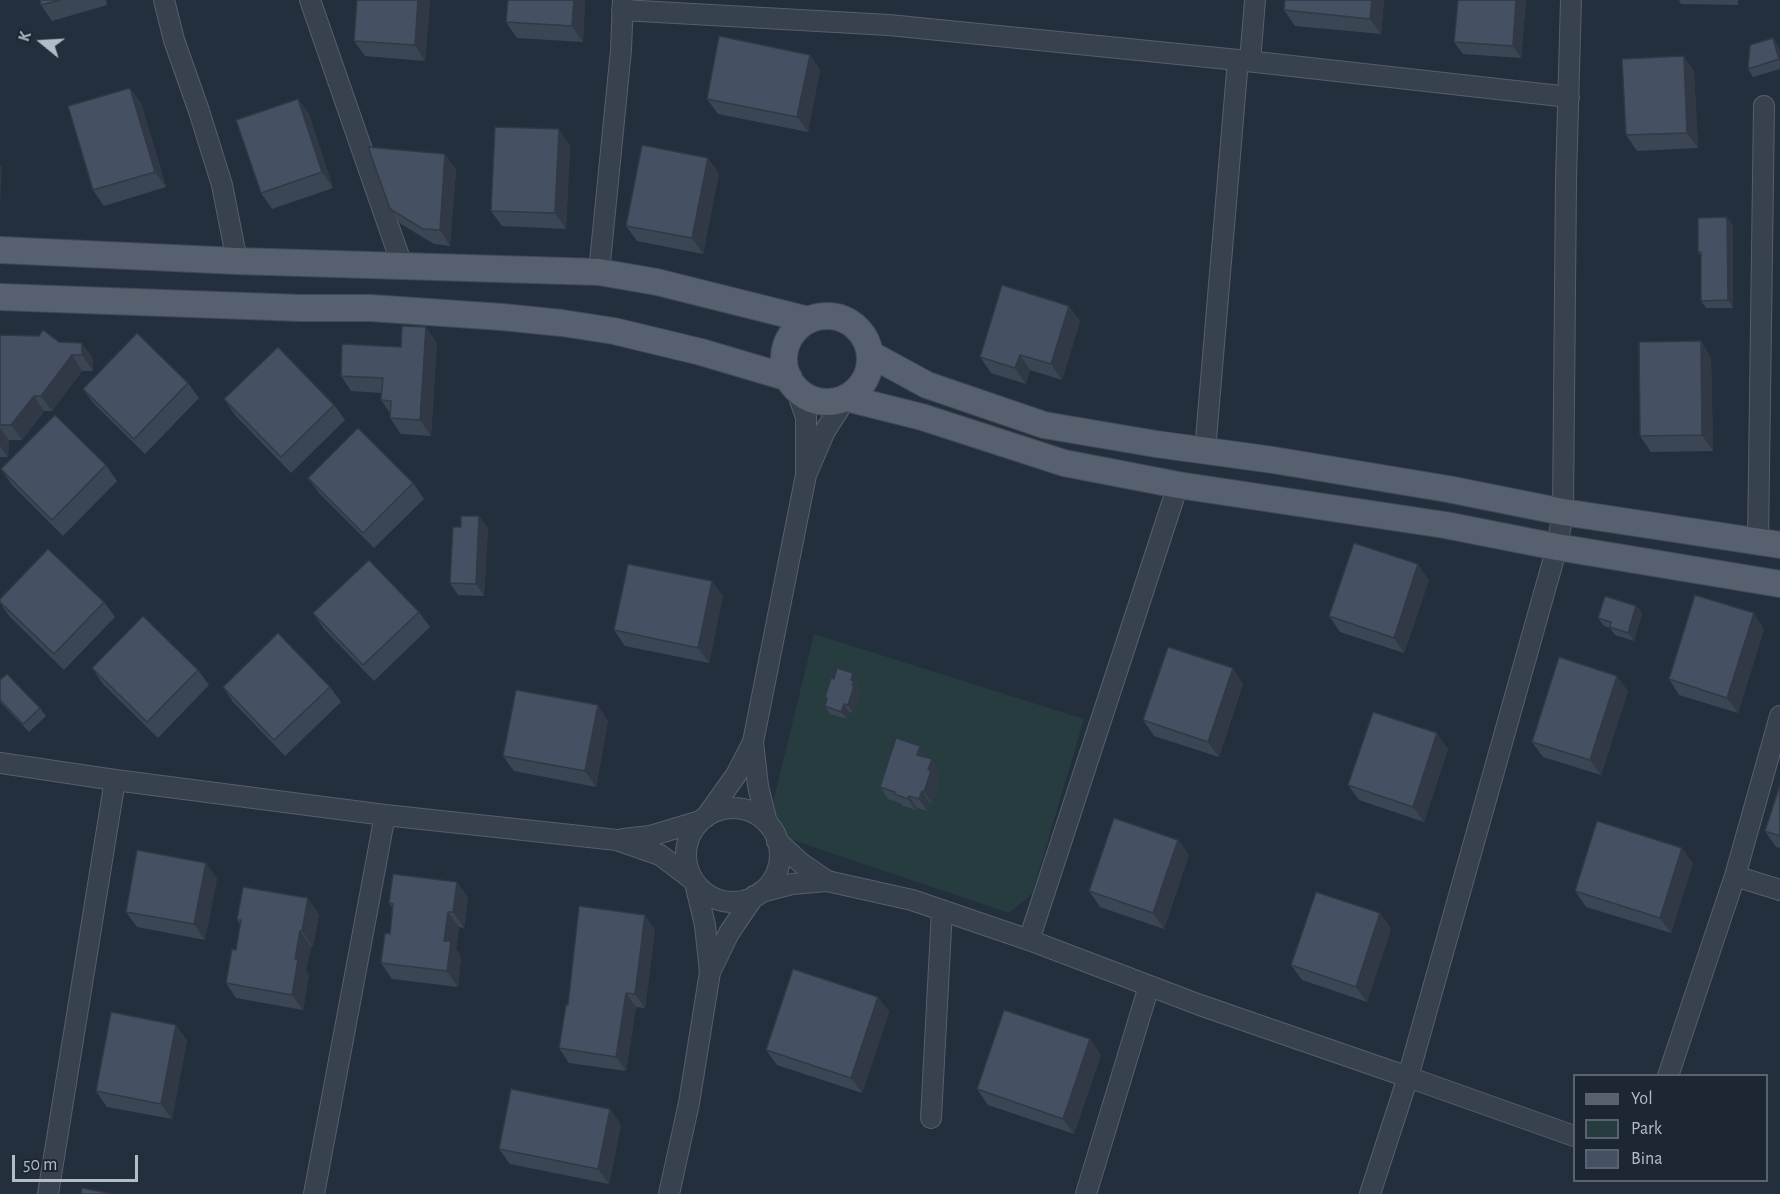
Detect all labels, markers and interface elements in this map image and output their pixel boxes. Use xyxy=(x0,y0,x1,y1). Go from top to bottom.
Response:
north arrow xyxy=(12,12,72,72)
text: K xyxy=(16,30,34,43)
legend xyxy=(1573,1074,1768,1182)
text: Yol xyxy=(1631,1090,1653,1108)
text: Park xyxy=(1631,1120,1662,1138)
scale bar xyxy=(15,1143,141,1181)
text: Bina xyxy=(1631,1150,1663,1168)
text: 50 m xyxy=(23,1156,57,1174)

